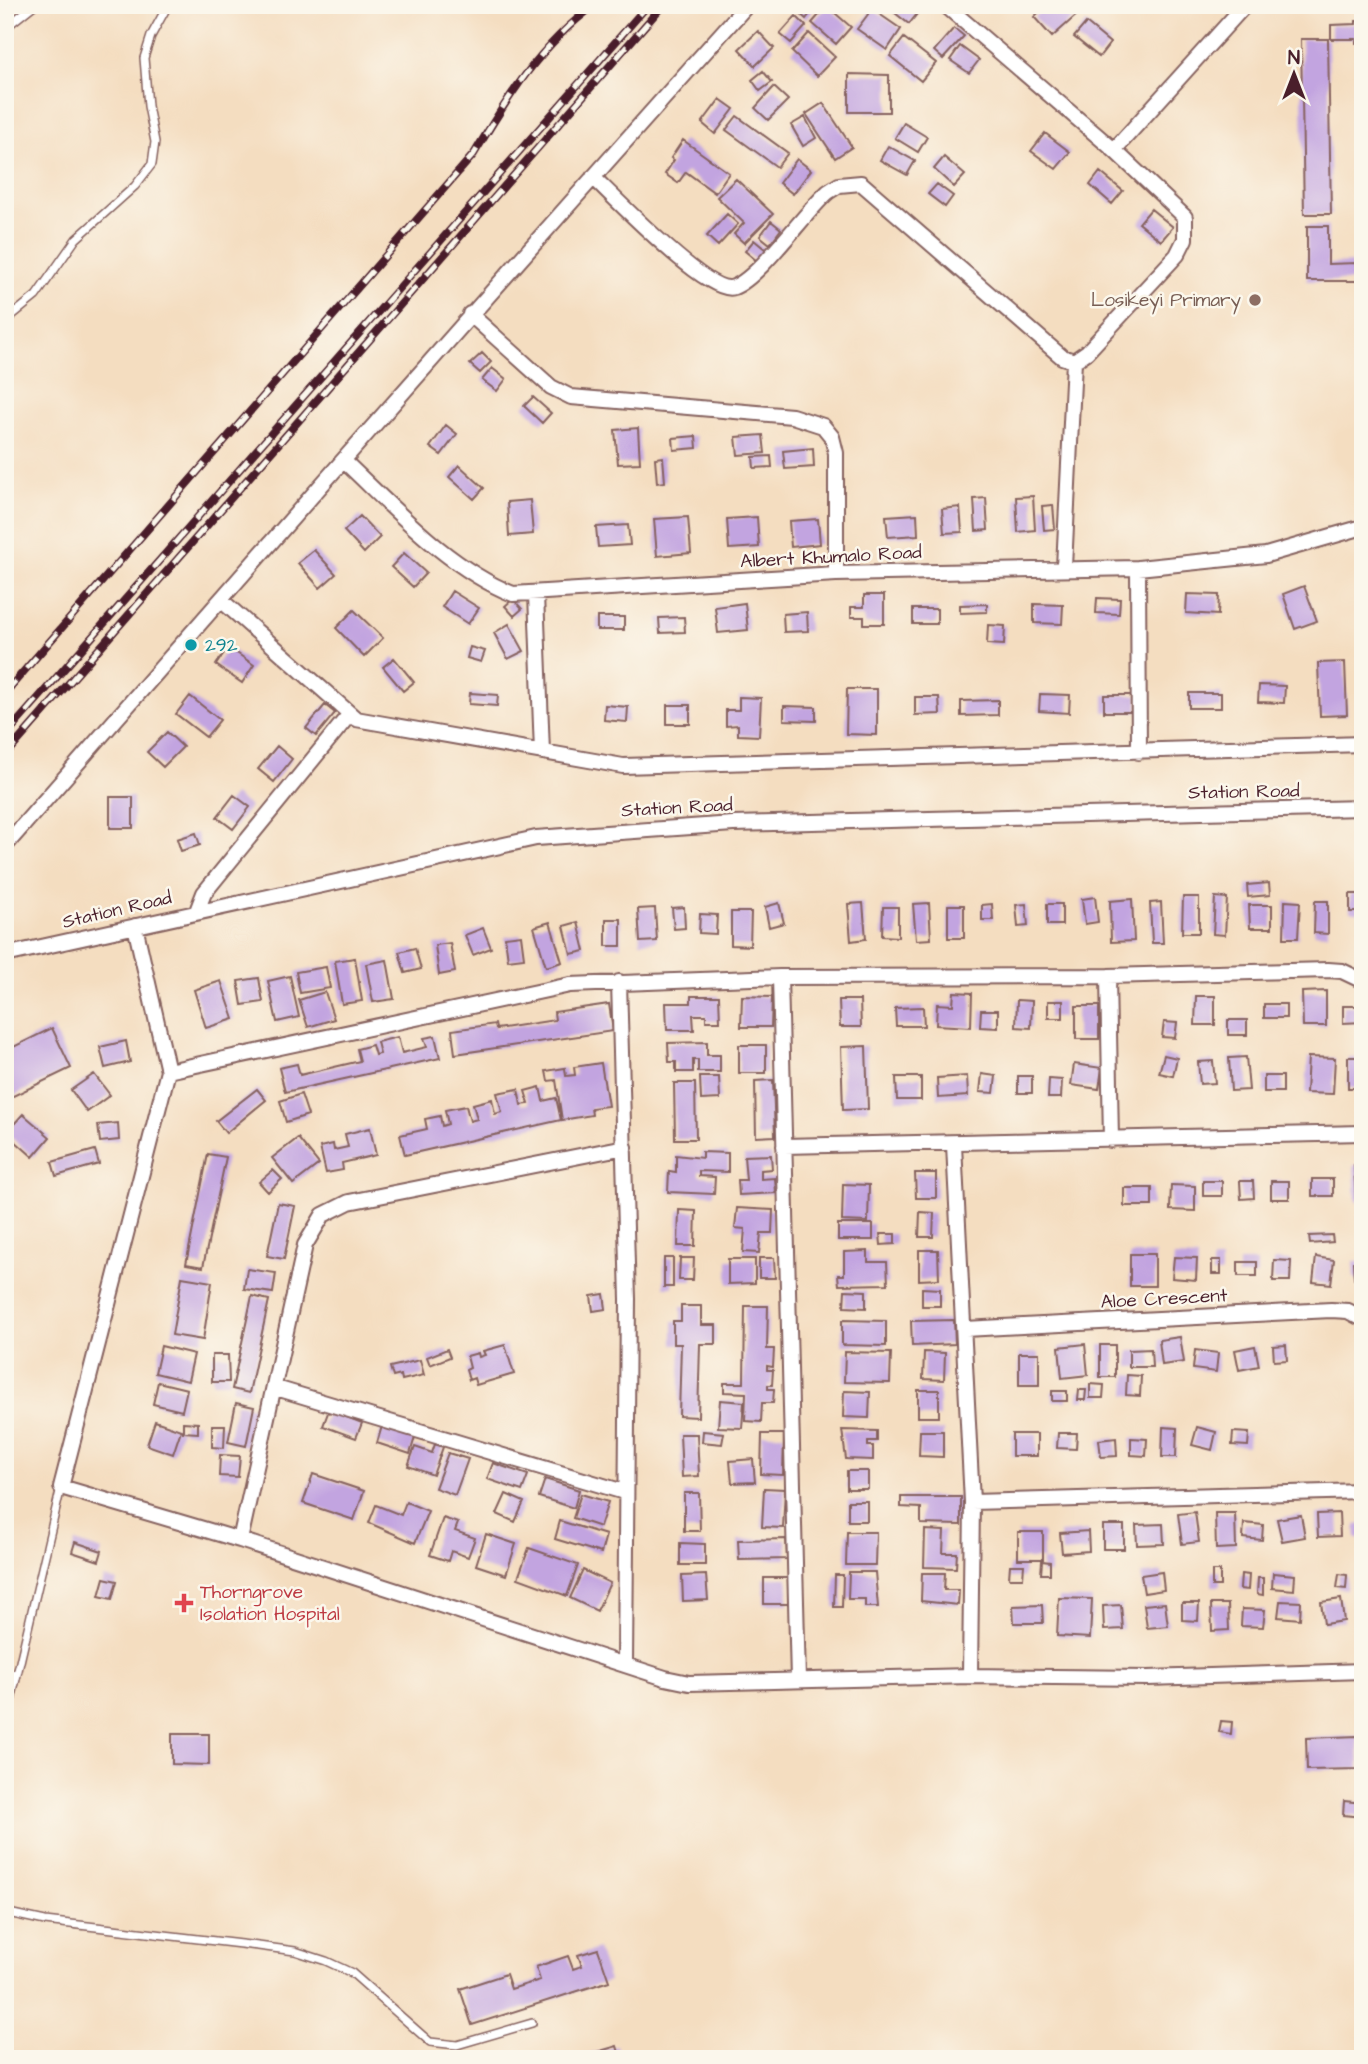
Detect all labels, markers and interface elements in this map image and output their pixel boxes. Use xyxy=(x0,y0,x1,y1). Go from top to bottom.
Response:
north arrow xyxy=(1260,38,1330,108)
text: N xyxy=(1288,45,1300,72)
place label: Losikeyi Primary xyxy=(1091,287,1242,315)
marker: Losikeyi Primary xyxy=(1247,292,1263,308)
street label: Albert Khumalo Road xyxy=(740,539,923,575)
place label: 292 xyxy=(205,632,238,659)
marker: 292 xyxy=(183,637,199,653)
street label: Station Road xyxy=(1188,778,1300,806)
street label: Station Road xyxy=(621,792,734,824)
street label: Station Road xyxy=(60,884,175,936)
street label: Aloe Crescent xyxy=(1100,1282,1228,1316)
place label: Thorngrove Isolation Hospital xyxy=(200,1579,340,1628)
marker: Thorngrove Isolation Hospital xyxy=(174,1593,194,1613)

